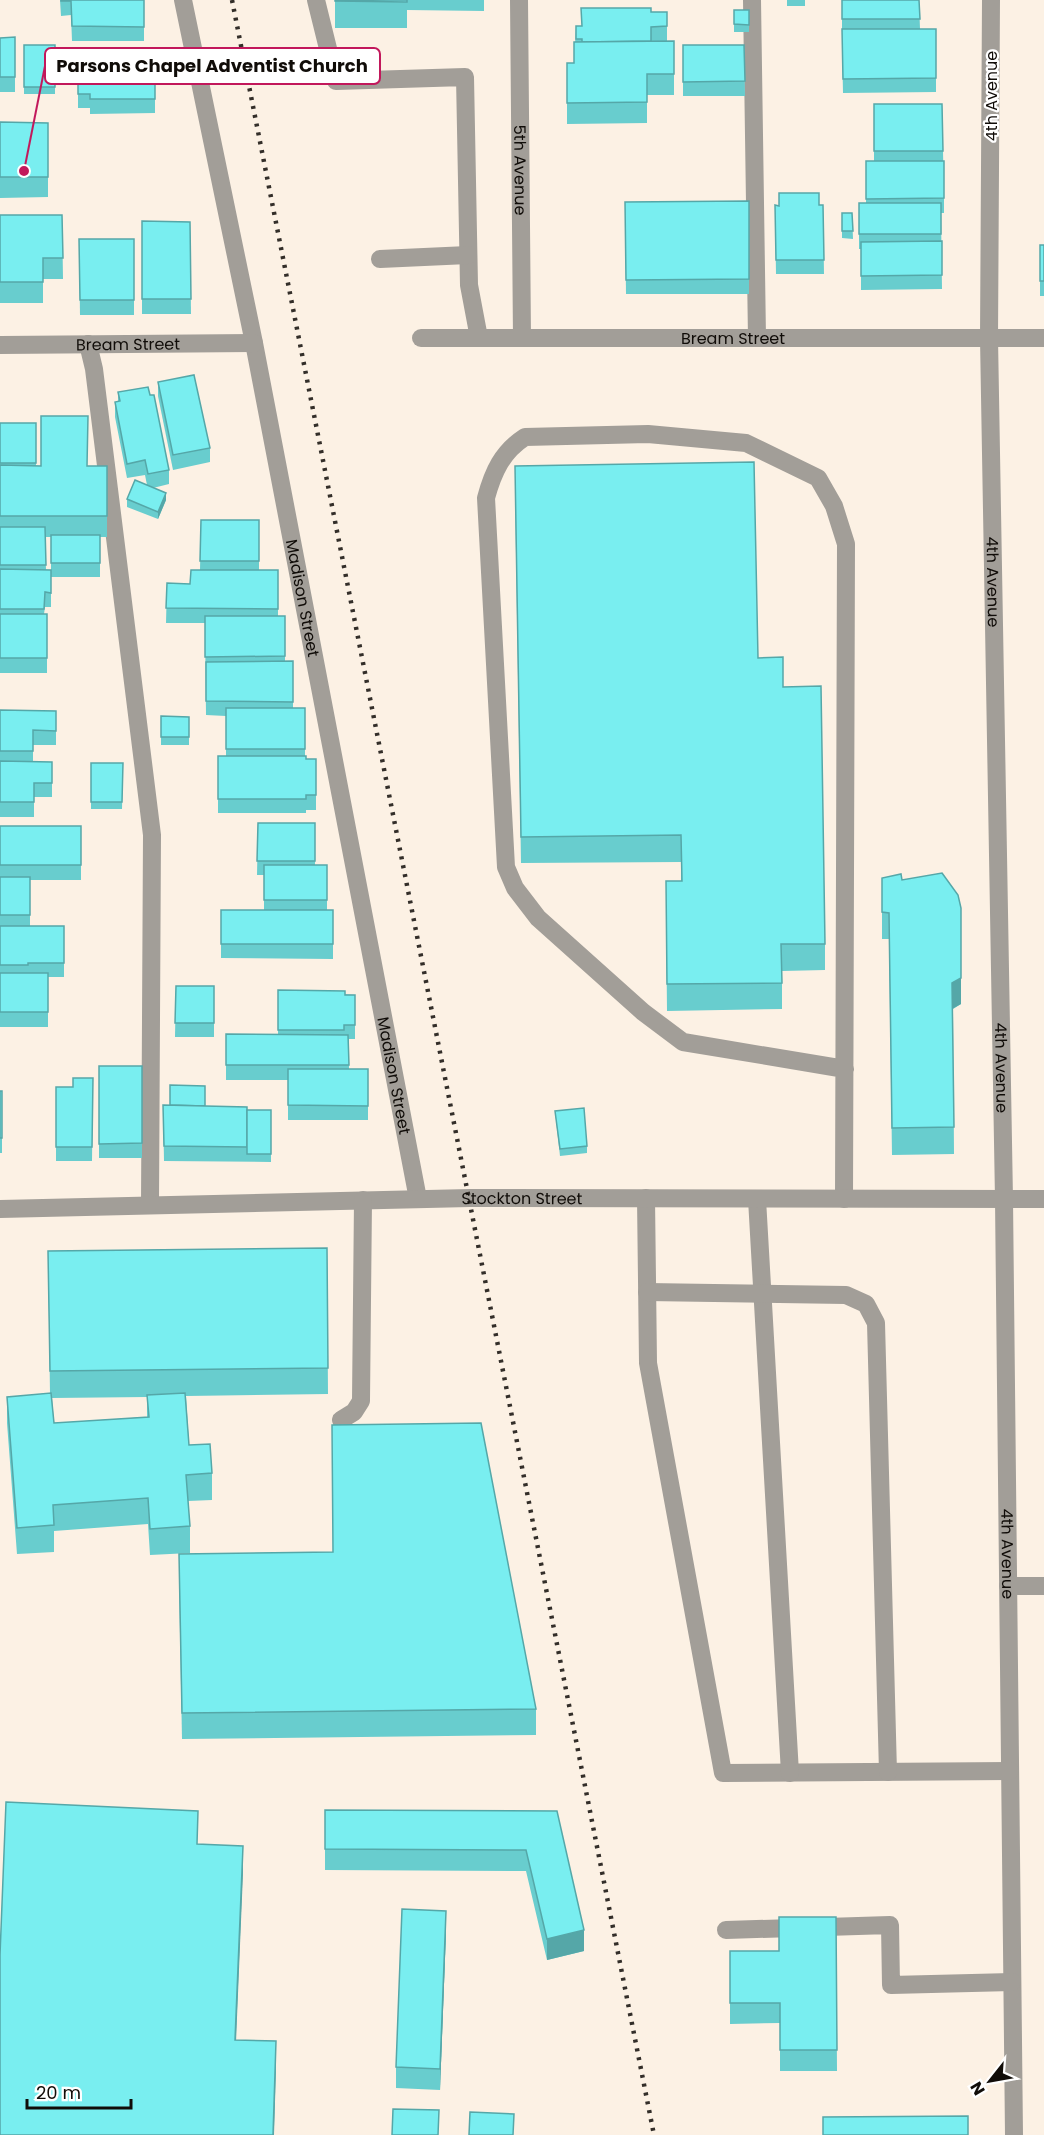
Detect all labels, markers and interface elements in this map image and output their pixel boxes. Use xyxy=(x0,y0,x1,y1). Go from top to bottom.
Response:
callout: Parsons Chapel Adventist Church xyxy=(45,48,380,84)
street label: 4th Avenue xyxy=(980,51,1003,141)
text: Parsons Chapel Adventist Church xyxy=(56,53,368,78)
street label: 5th Avenue xyxy=(508,125,532,215)
street label: Bream Street xyxy=(681,327,785,350)
street label: Bream Street xyxy=(76,333,180,356)
street label: 4th Avenue xyxy=(980,536,1005,628)
street label: Madison Street xyxy=(280,537,325,659)
street label: Madison Street xyxy=(371,1015,416,1136)
street label: 4th Avenue xyxy=(989,1022,1014,1113)
street label: Stockton Street xyxy=(461,1187,583,1210)
street label: 4th Avenue xyxy=(995,1508,1019,1599)
north arrow xyxy=(960,2051,1020,2111)
scale bar xyxy=(27,2072,130,2110)
text: N xyxy=(965,2077,991,2100)
text: 20 m xyxy=(36,2080,81,2105)

